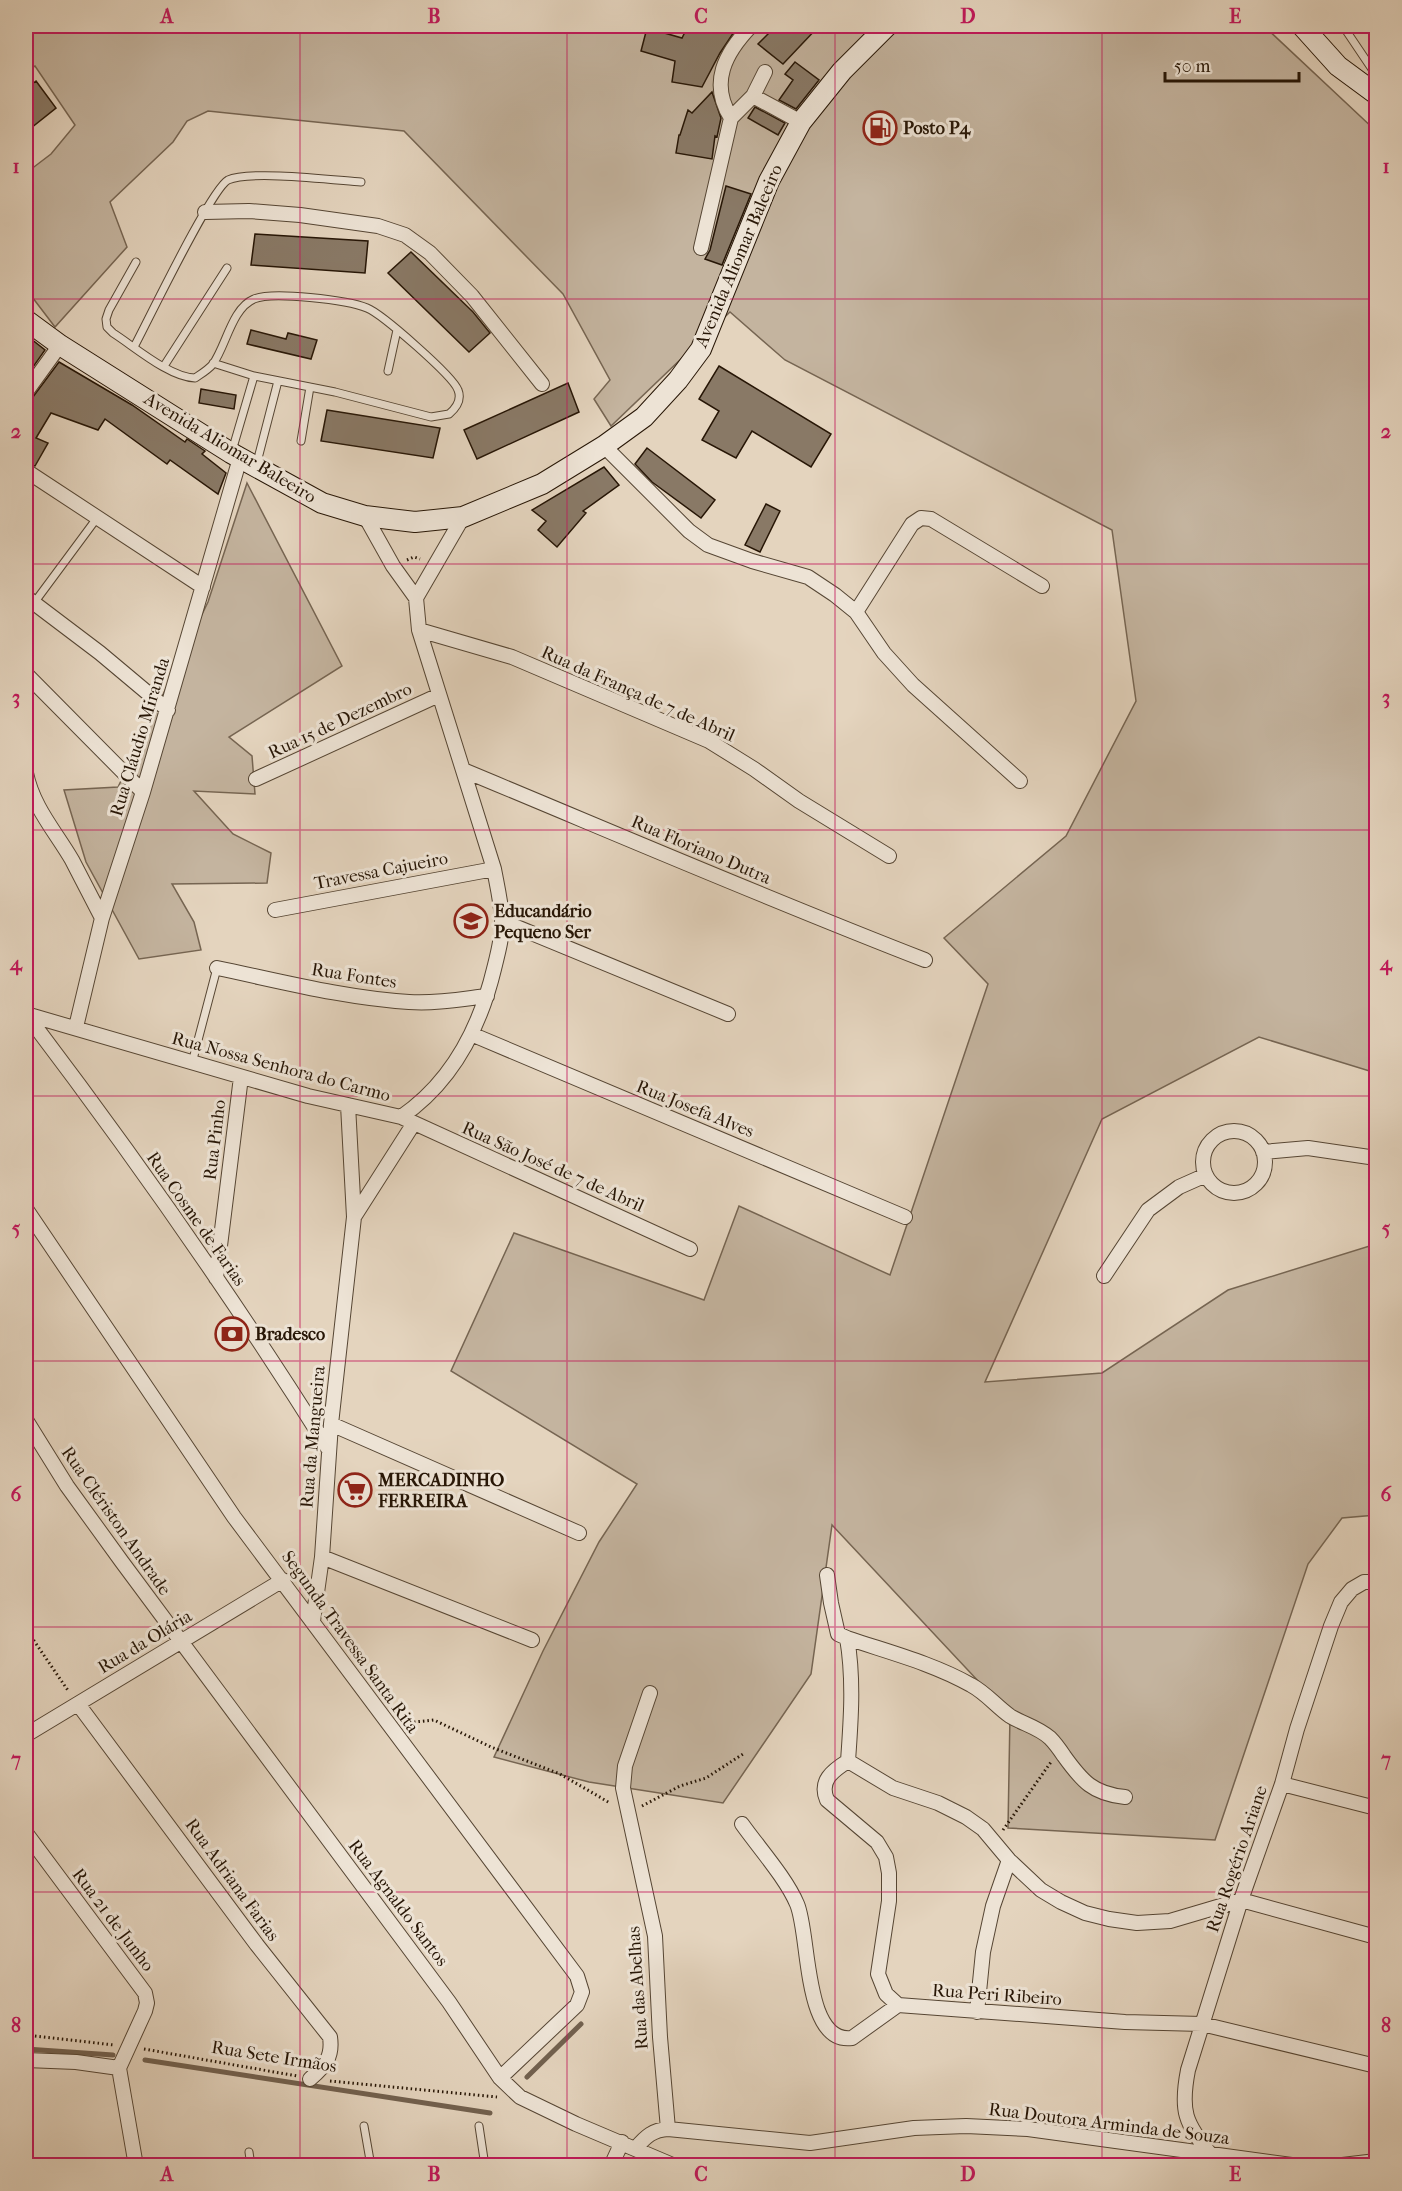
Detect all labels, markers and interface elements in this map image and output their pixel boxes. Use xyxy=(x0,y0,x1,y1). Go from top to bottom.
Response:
text: A xyxy=(159,5,175,28)
text: B xyxy=(427,5,441,28)
text: C xyxy=(694,5,708,28)
text: D xyxy=(960,5,976,28)
text: E xyxy=(1229,5,1241,28)
scale bar xyxy=(1165,45,1298,83)
text: 50 m xyxy=(1174,56,1211,77)
fuel station icon: Posto P4 xyxy=(862,110,898,146)
place label: Posto P4 xyxy=(903,118,972,139)
text: 1 xyxy=(12,155,20,178)
text: 1 xyxy=(1382,155,1390,178)
street label: Avenida Aliomar Baleeiro xyxy=(690,161,787,352)
street label: Avenida Aliomar Baleeiro xyxy=(139,388,320,508)
text: 2 xyxy=(11,420,21,443)
text: 2 xyxy=(1381,420,1391,443)
street label: Rua da França de 7 de Abril xyxy=(538,642,738,746)
street label: Rua Cláudio Miranda xyxy=(106,654,174,819)
street label: Rua 15 de Dezembro xyxy=(265,679,415,763)
text: 3 xyxy=(12,686,20,709)
text: 3 xyxy=(1382,686,1390,709)
street label: Rua Floriano Dutra xyxy=(628,811,775,889)
street label: Travessa Cajueiro xyxy=(312,848,450,894)
place label: Educandário Pequeno Ser xyxy=(494,901,592,943)
school or university icon: Educandário Pequeno Ser xyxy=(453,903,489,939)
text: 4 xyxy=(9,952,23,976)
text: 4 xyxy=(1379,952,1393,976)
street label: Rua Fontes xyxy=(310,959,398,993)
street label: Rua Nossa Senhora do Carmo xyxy=(169,1028,393,1106)
street label: Rua Josefa Alves xyxy=(633,1076,757,1142)
street label: Rua Pinho xyxy=(200,1099,230,1181)
street label: Rua São José de 7 de Abril xyxy=(459,1117,647,1217)
street label: Rua Cosme de Farias xyxy=(142,1148,250,1290)
text: 5 xyxy=(12,1217,21,1240)
text: 5 xyxy=(1382,1217,1391,1240)
bank icon: Bradesco xyxy=(214,1316,250,1352)
place label: Bradesco xyxy=(255,1324,325,1345)
street label: Rua da Mangueira xyxy=(296,1364,330,1509)
street label: Rua Clériston Andrade xyxy=(57,1443,175,1600)
place label: MERCADINHO FERREIRA xyxy=(377,1470,504,1512)
supermarket icon: MERCADINHO FERREIRA xyxy=(337,1472,373,1508)
text: 6 xyxy=(11,1483,23,1506)
text: 6 xyxy=(1381,1483,1393,1506)
street label: Segunda Travessa Santa Rita xyxy=(277,1547,423,1738)
street label: Rua da Olária xyxy=(94,1605,196,1678)
text: 7 xyxy=(10,1748,21,1771)
text: 7 xyxy=(1380,1748,1391,1771)
street label: Rua Rogério Ariane xyxy=(1202,1783,1272,1935)
street label: Rua Adriana Farias xyxy=(180,1815,284,1946)
street label: Rua Agnaldo Santos xyxy=(344,1836,453,1971)
street label: Rua 21 de Junho xyxy=(67,1864,159,1976)
street label: Rua das Abelhas xyxy=(623,1925,653,2050)
street label: Rua Peri Ribeiro xyxy=(931,1980,1063,2010)
text: 8 xyxy=(11,2014,21,2037)
text: 8 xyxy=(1381,2014,1391,2037)
street label: Rua Sete Irmãos xyxy=(210,2037,338,2077)
street label: Rua Doutora Arminda de Souza xyxy=(987,2099,1231,2149)
text: A xyxy=(159,2163,175,2186)
text: B xyxy=(427,2163,441,2186)
text: C xyxy=(694,2163,708,2186)
text: D xyxy=(960,2163,976,2186)
text: E xyxy=(1229,2163,1241,2186)

